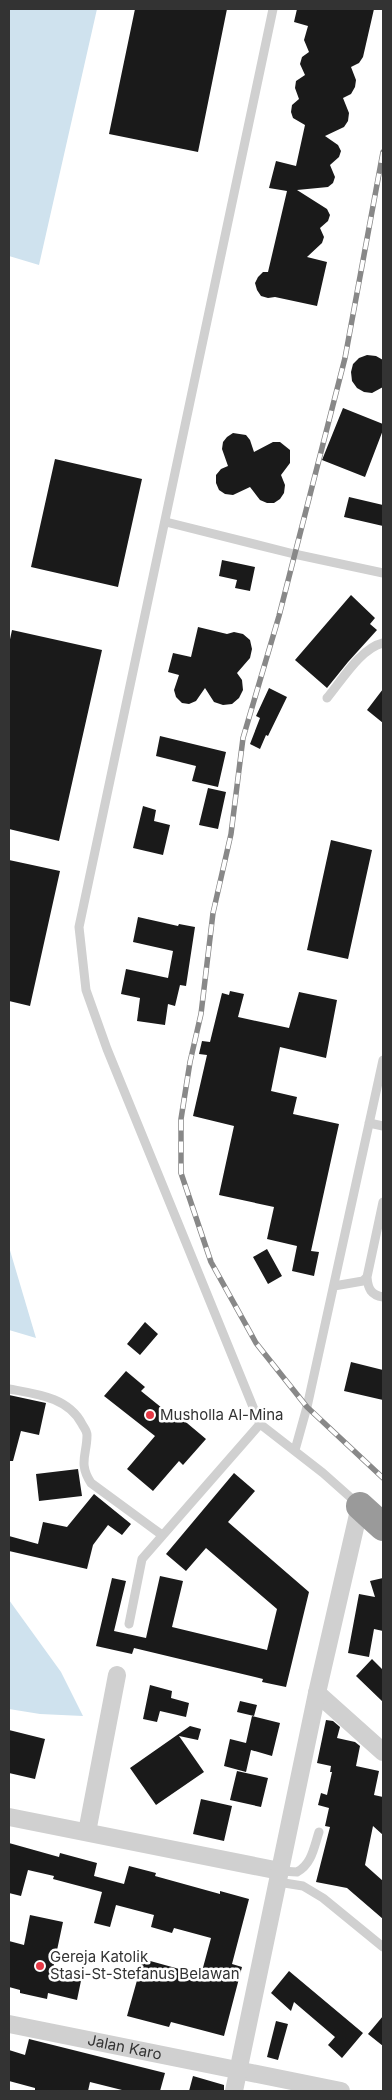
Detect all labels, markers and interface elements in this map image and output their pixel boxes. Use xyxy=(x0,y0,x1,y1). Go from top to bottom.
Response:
place label: Musholla Al-Mina xyxy=(160,1405,283,1424)
marker: Musholla Al-Mina xyxy=(144,1409,156,1421)
place label: Gereja Katolik Stasi-St-Stefanus Belawan xyxy=(50,1947,240,1983)
marker: Gereja Katolik Stasi-St-Stefanus Belawan xyxy=(34,1960,46,1972)
street label: Jalan Karo xyxy=(86,2030,163,2064)

